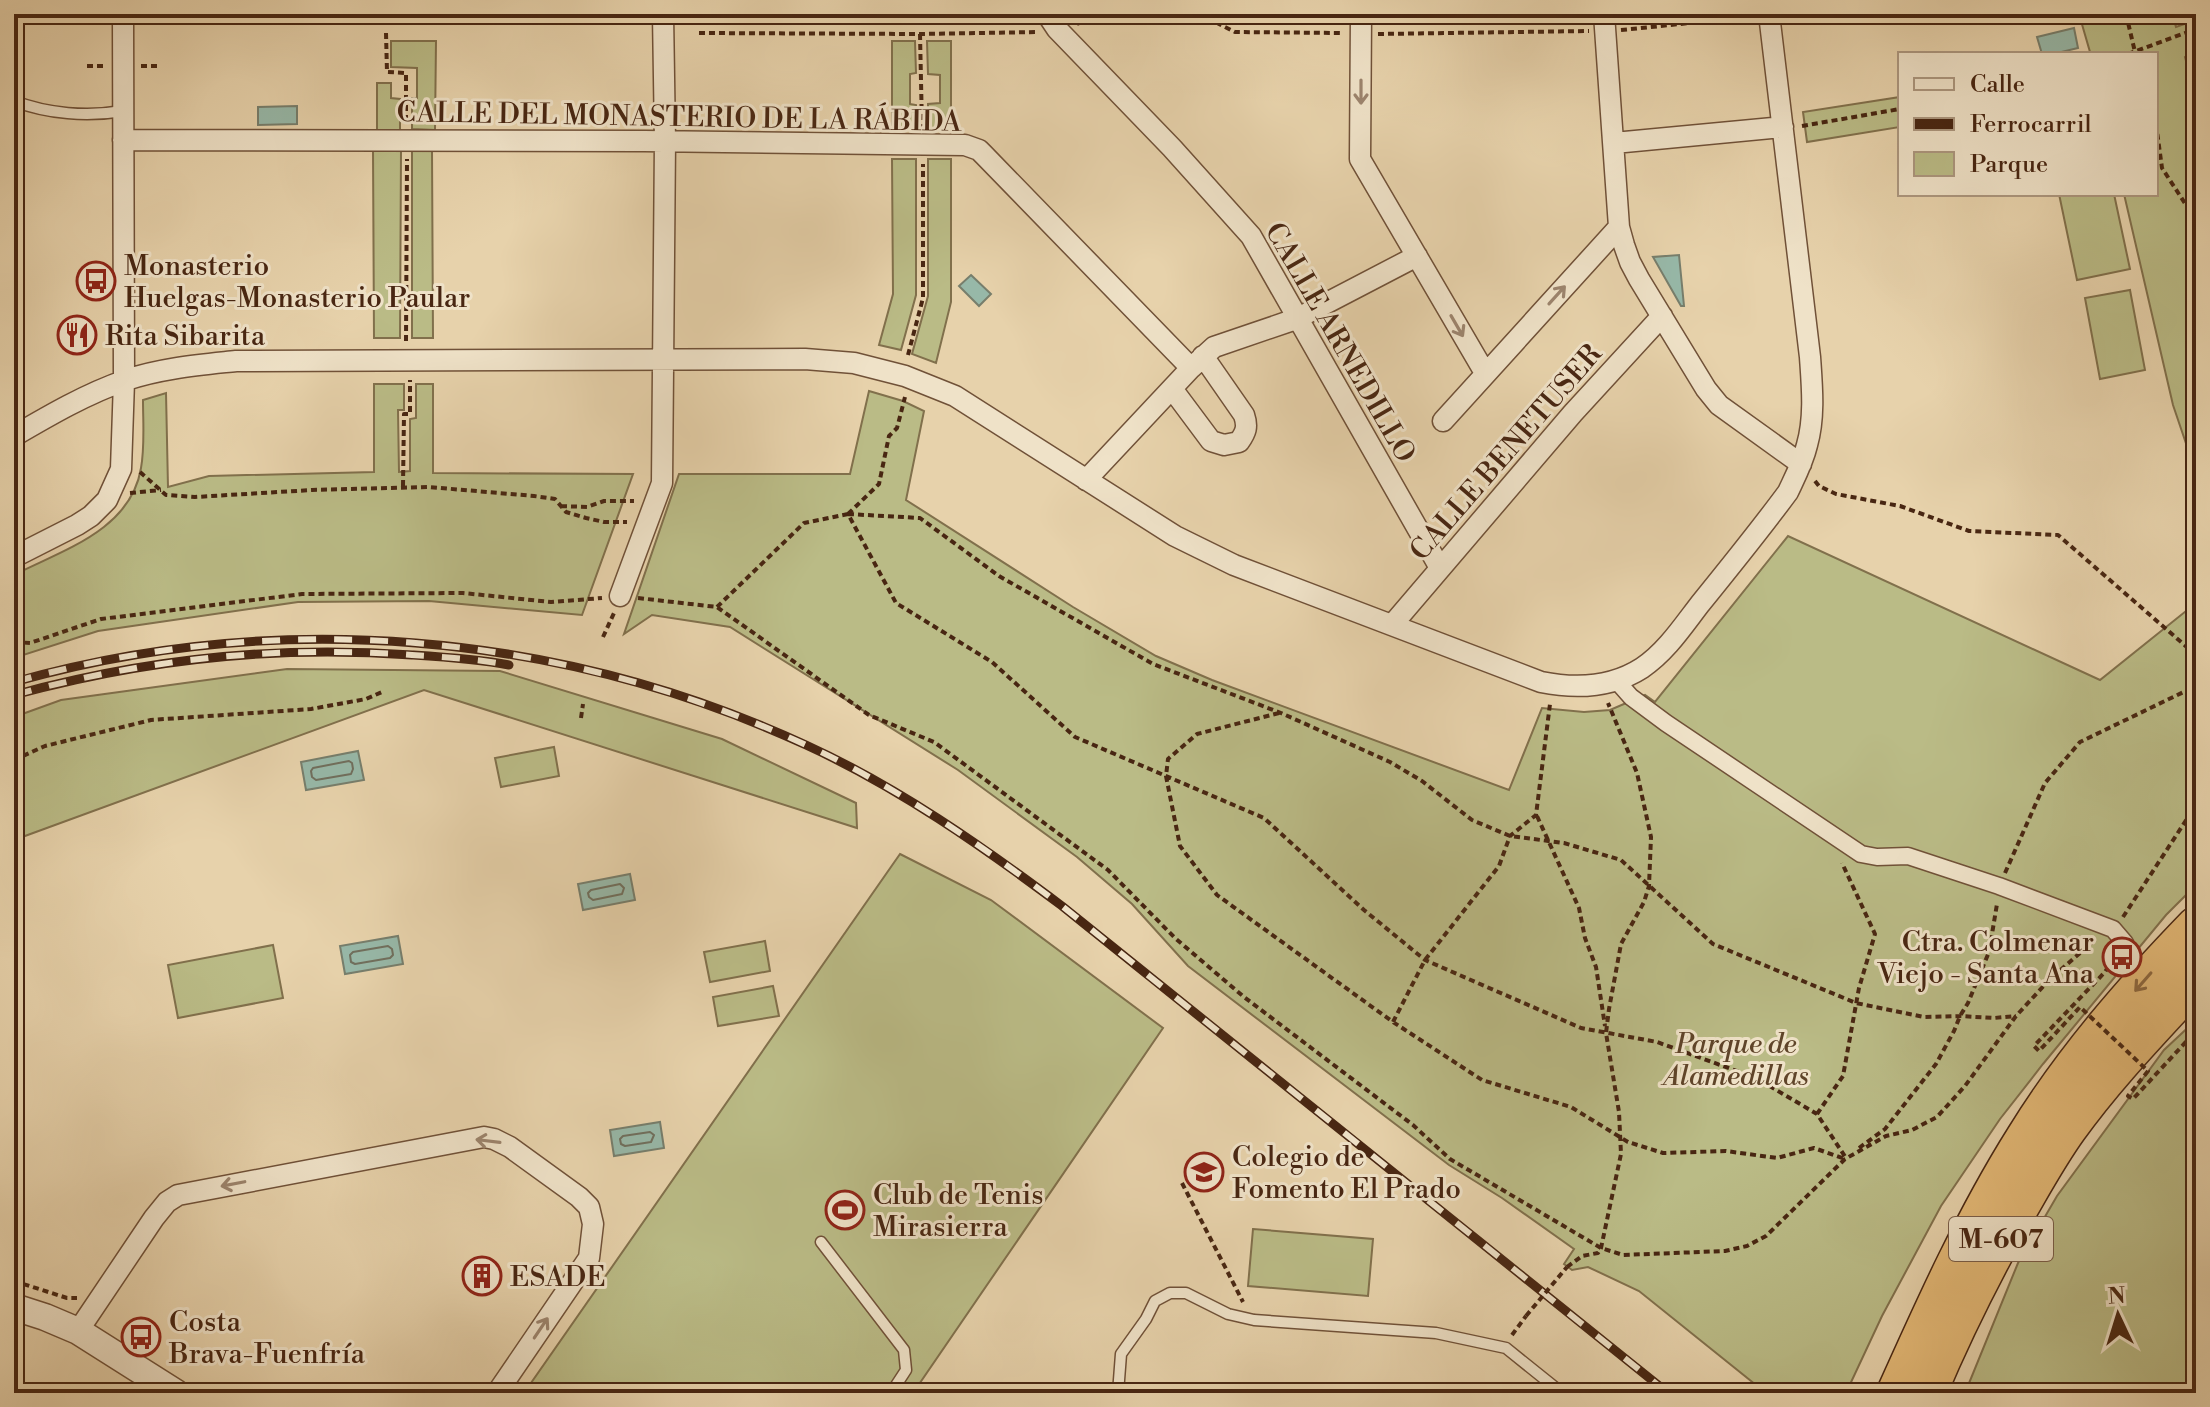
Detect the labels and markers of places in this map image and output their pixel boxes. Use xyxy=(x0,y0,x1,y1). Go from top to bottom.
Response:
place label: Monasterio Huelgas-Monasterio Paular xyxy=(124,249,470,316)
bus stop icon: Monasterio Huelgas-Monasterio Paular xyxy=(75,260,117,302)
restaurant icon: Rita Sibarita xyxy=(56,314,98,356)
place label: Rita Sibarita xyxy=(105,319,266,354)
place label: Ctra. Colmenar Viejo - Santa Ana xyxy=(1876,925,2095,992)
bus stop icon: Ctra. Colmenar Viejo - Santa Ana xyxy=(2101,936,2143,978)
place label: Colegio de Fomento El Prado xyxy=(1232,1140,1461,1207)
school or university icon: Colegio de Fomento El Prado xyxy=(1183,1151,1225,1193)
place label: Club de Tenis Mirasierra xyxy=(873,1178,1044,1245)
sports icon: Club de Tenis Mirasierra xyxy=(824,1189,866,1231)
building icon: ESADE xyxy=(461,1255,503,1297)
place label: ESADE xyxy=(510,1260,606,1295)
place label: Costa Brava-Fuenfría xyxy=(168,1305,366,1372)
bus stop icon: Costa Brava-Fuenfría xyxy=(120,1316,162,1358)

